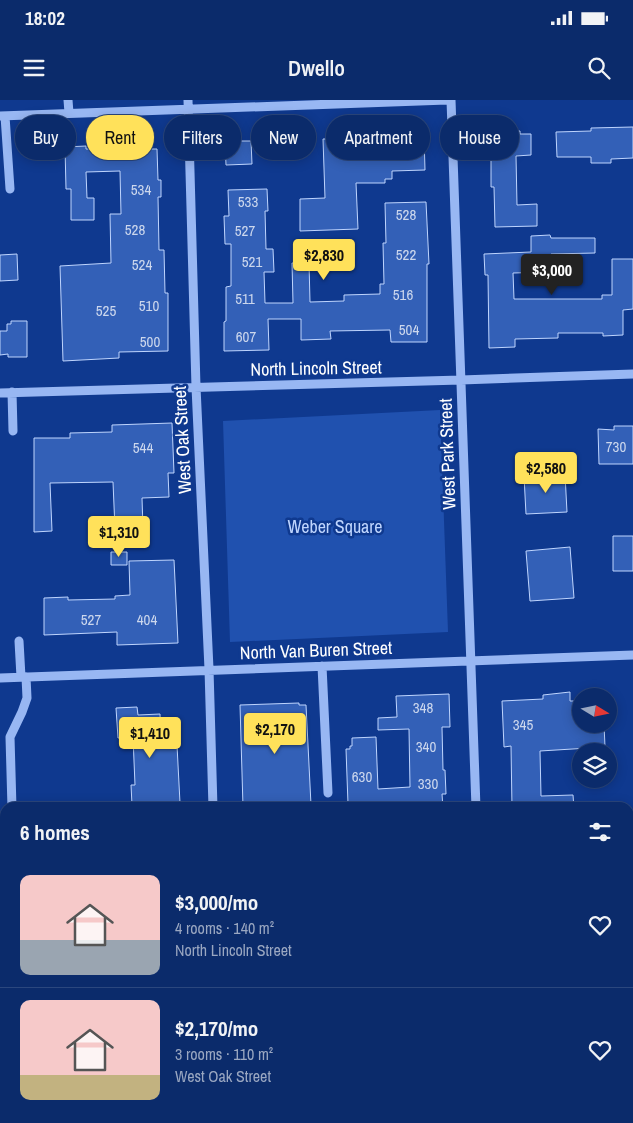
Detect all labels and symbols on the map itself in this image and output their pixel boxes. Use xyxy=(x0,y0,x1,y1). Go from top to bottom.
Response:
house number: 534 xyxy=(131,179,151,200)
house number: 533 xyxy=(238,191,258,212)
house number: 528 xyxy=(396,204,416,225)
house number: 528 xyxy=(125,219,145,240)
house number: 527 xyxy=(235,220,255,241)
pin: $2,830 xyxy=(283,238,365,281)
house number: 522 xyxy=(396,244,416,265)
house number: 521 xyxy=(242,251,262,272)
house number: 524 xyxy=(132,254,152,275)
pin: $3,000 xyxy=(511,254,593,296)
house number: 516 xyxy=(393,284,413,305)
house number: 511 xyxy=(235,288,255,309)
house number: 510 xyxy=(139,295,159,316)
house number: 525 xyxy=(96,300,116,321)
house number: 504 xyxy=(399,319,419,340)
house number: 607 xyxy=(236,326,256,347)
house number: 500 xyxy=(140,331,160,352)
street label: North Lincoln Street xyxy=(250,354,382,382)
street label: West Oak Street xyxy=(167,385,197,495)
street label: West Park Street xyxy=(433,398,461,510)
house number: 730 xyxy=(606,436,626,457)
house number: 544 xyxy=(133,437,153,458)
pin: $2,580 xyxy=(505,452,587,494)
park label: Weber Square xyxy=(288,514,382,539)
pin: $1,310 xyxy=(78,516,160,558)
house number: 527 xyxy=(81,609,101,630)
house number: 404 xyxy=(137,609,157,630)
street label: North Van Buren Street xyxy=(239,635,393,665)
north arrow xyxy=(572,688,618,732)
house number: 348 xyxy=(413,697,433,718)
pin: $2,170 xyxy=(234,712,316,755)
house number: 345 xyxy=(513,714,533,735)
pin: $1,410 xyxy=(109,716,191,759)
house number: 340 xyxy=(416,736,436,757)
house number: 630 xyxy=(352,766,372,787)
house number: 330 xyxy=(418,773,438,794)

